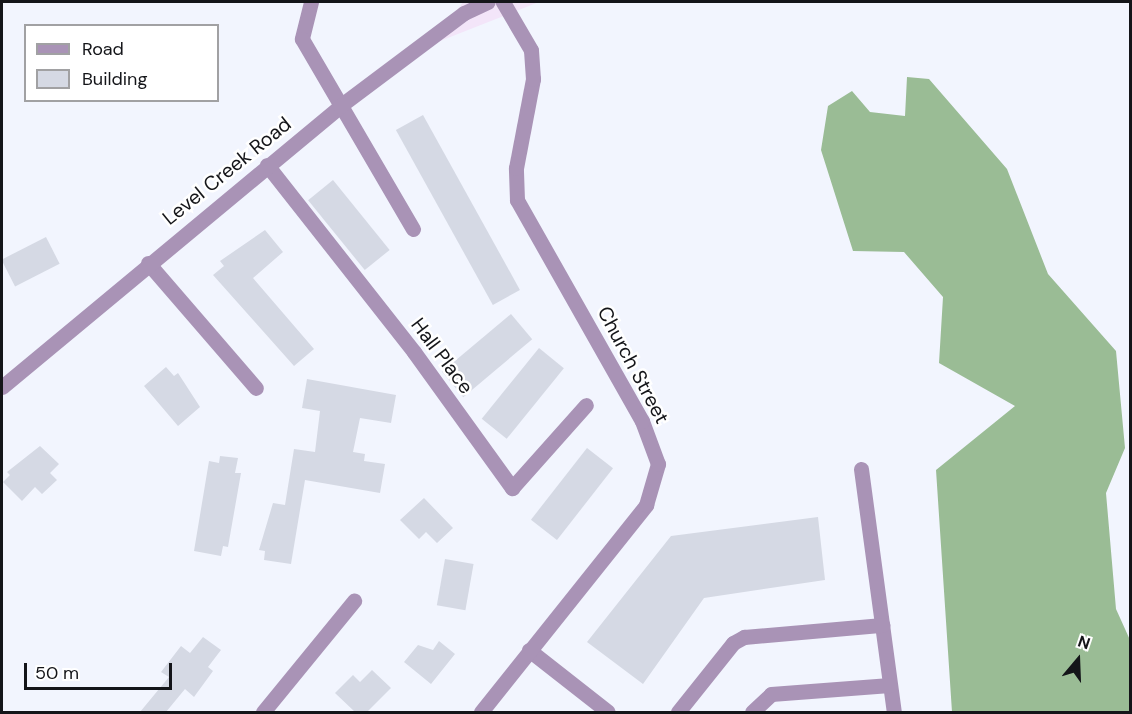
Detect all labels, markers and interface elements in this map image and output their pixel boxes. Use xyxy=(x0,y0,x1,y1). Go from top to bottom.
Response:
legend xyxy=(24,24,219,102)
text: Road xyxy=(82,37,124,61)
text: Building xyxy=(82,67,147,91)
street label: Level Creek Road xyxy=(158,112,296,230)
street label: Church Street xyxy=(592,302,674,428)
street label: Hall Place xyxy=(406,313,478,399)
north arrow xyxy=(1048,630,1108,690)
text: N xyxy=(1075,631,1093,654)
scale bar xyxy=(27,651,176,689)
text: 50 m xyxy=(35,661,79,685)

